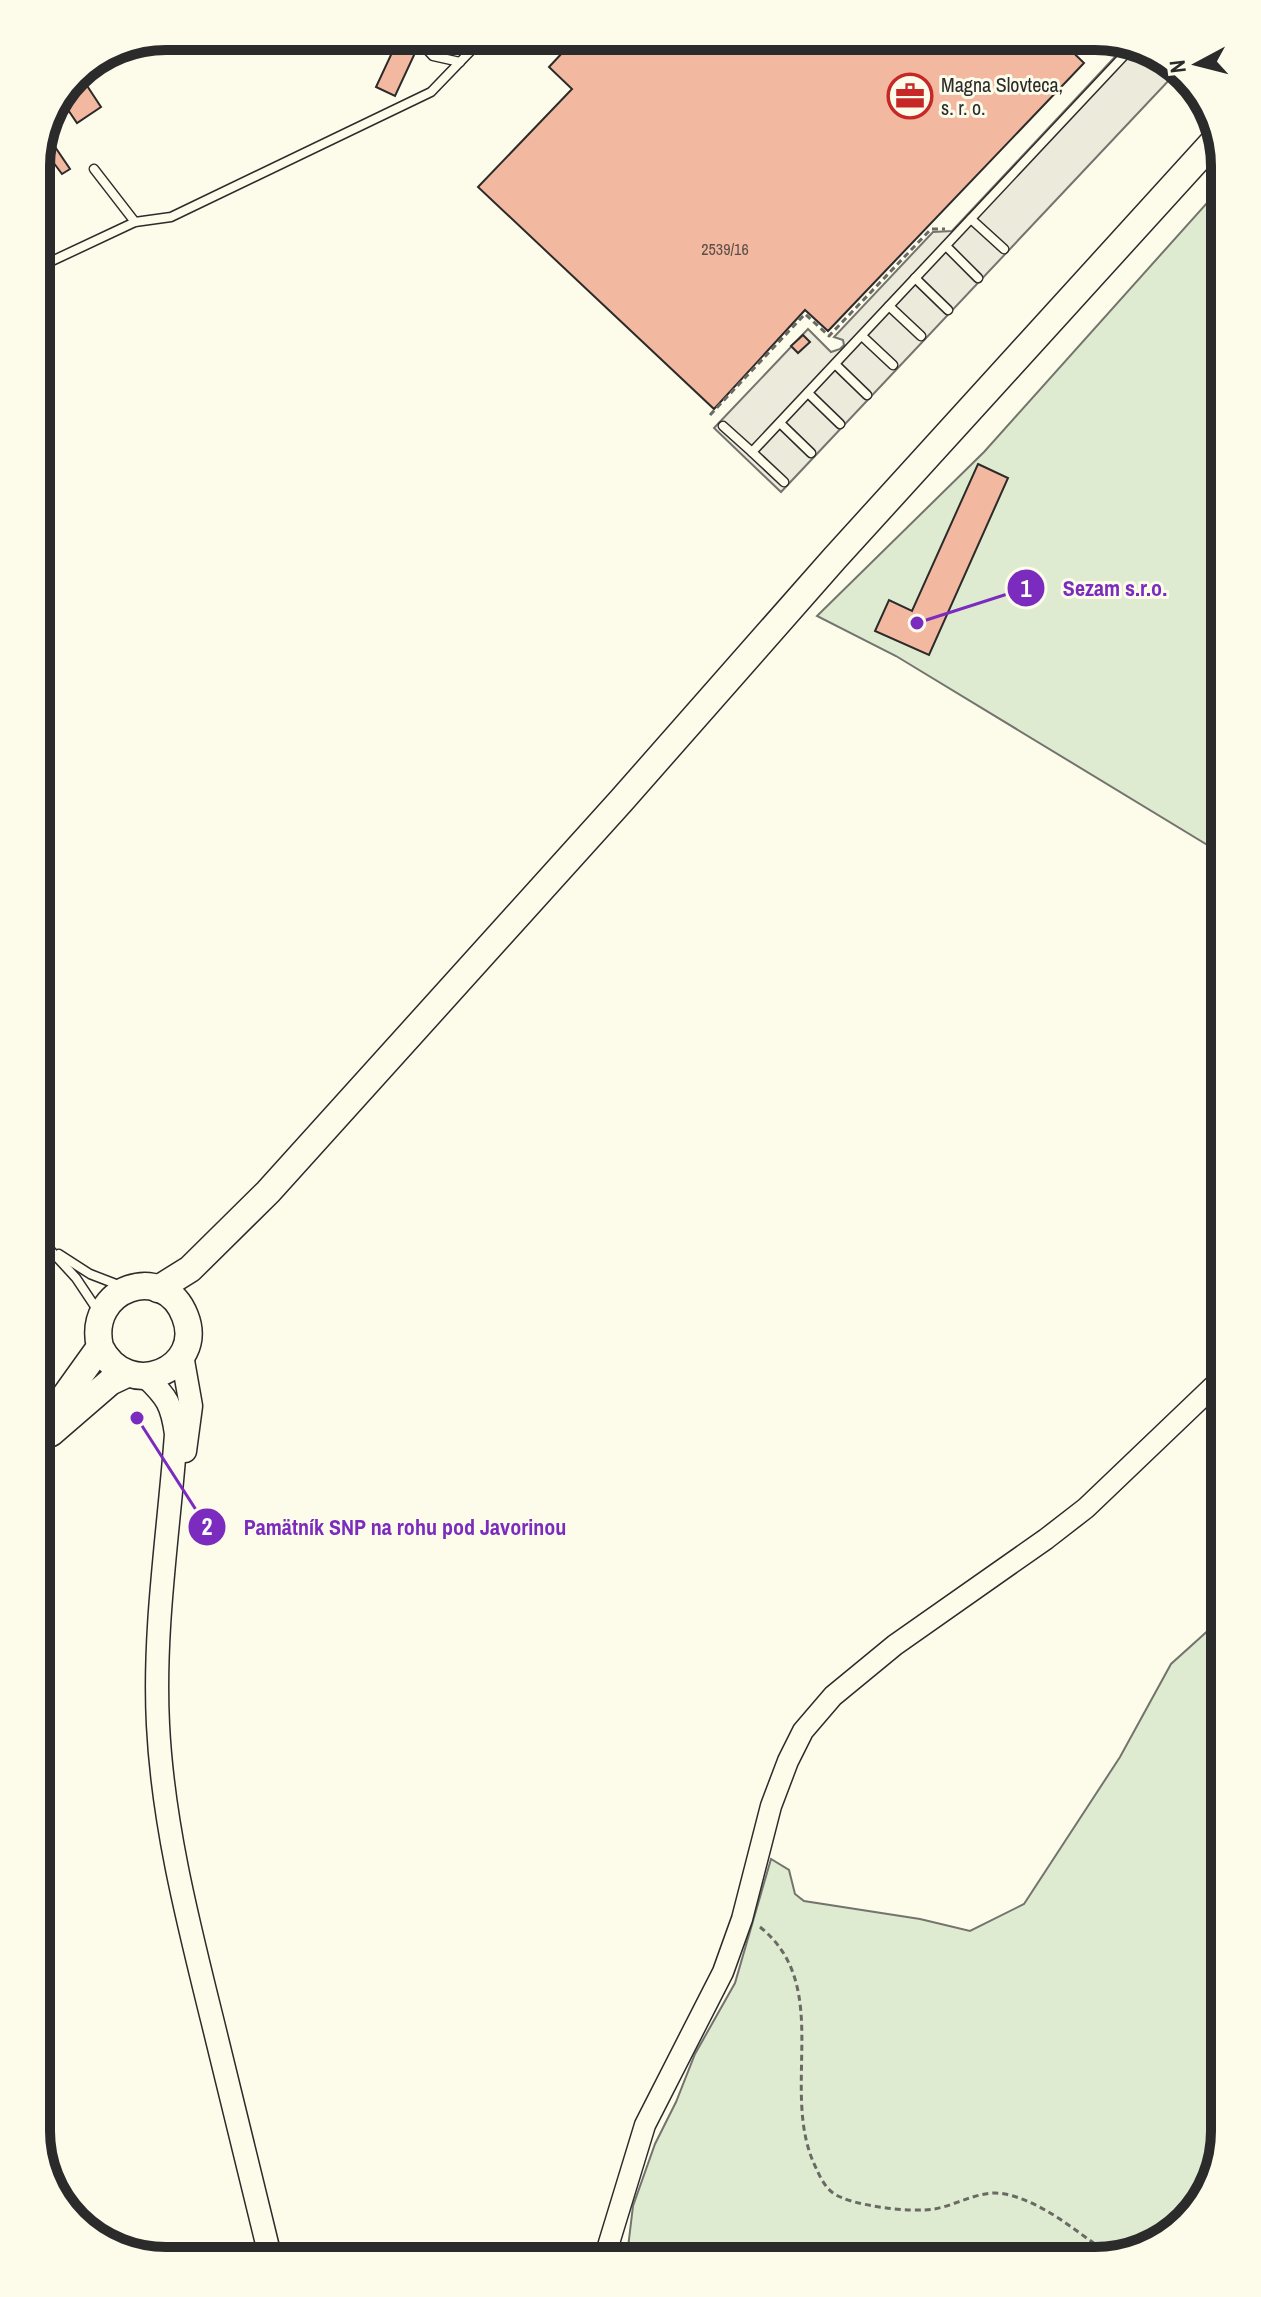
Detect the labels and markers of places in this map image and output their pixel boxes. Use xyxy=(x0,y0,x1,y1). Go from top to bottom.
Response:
place label: Magna Slovteca, s. r. o. xyxy=(941,71,1063,121)
office icon: Magna Slovteca, s. r. o. xyxy=(886,72,934,120)
callout: Sezam s.r.o. xyxy=(1006,565,1183,611)
callout: Pamätník SNP na rohu pod Javorinou xyxy=(187,1504,582,1550)

